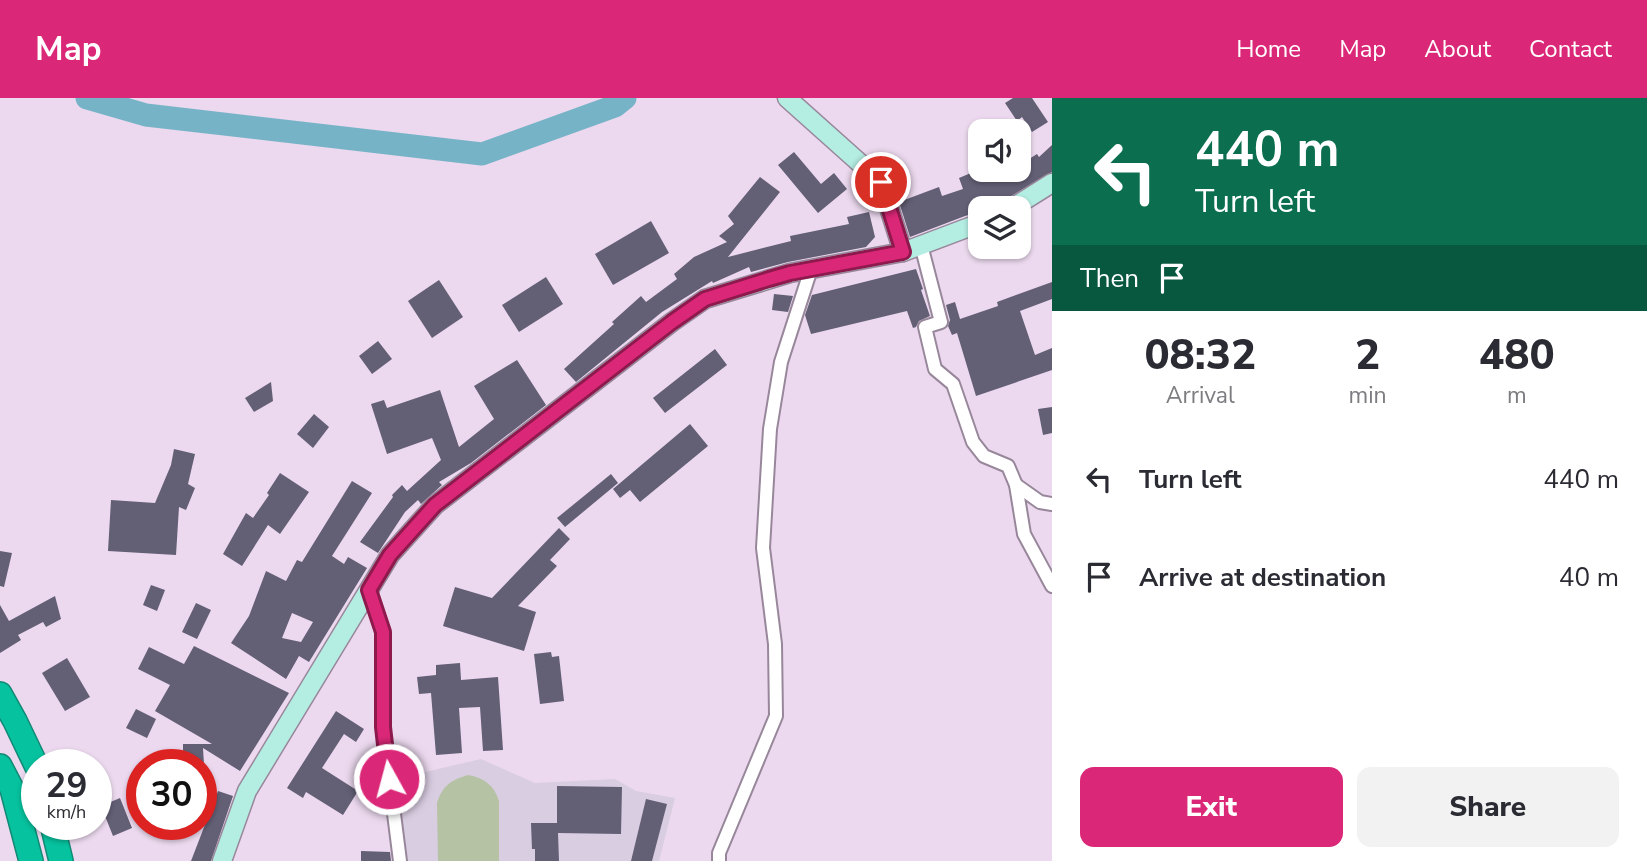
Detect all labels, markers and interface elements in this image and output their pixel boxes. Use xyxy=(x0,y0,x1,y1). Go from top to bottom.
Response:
text: Map xyxy=(35,27,102,72)
text: Home xyxy=(1236,33,1301,65)
text: Map xyxy=(1339,33,1386,65)
text: About xyxy=(1424,33,1491,65)
text: Contact xyxy=(1529,33,1612,65)
text: 440 m xyxy=(1195,116,1339,183)
map controls xyxy=(968,119,1031,259)
button: sound xyxy=(968,119,1031,182)
icon: left xyxy=(1080,126,1171,217)
pin xyxy=(851,152,911,212)
icon: arrive xyxy=(862,163,900,201)
text: Turn left xyxy=(1195,180,1315,223)
button: layers xyxy=(968,196,1031,259)
icon: arrive xyxy=(1153,259,1191,297)
text: Then xyxy=(1080,261,1139,296)
text: 08:32 xyxy=(1144,327,1256,384)
text: 2 xyxy=(1355,327,1380,384)
text: 480 xyxy=(1479,327,1555,384)
text: Arrival xyxy=(1166,380,1235,411)
text: min xyxy=(1349,380,1387,411)
text: m xyxy=(1507,380,1527,411)
icon: left xyxy=(1080,460,1118,498)
text: Turn left xyxy=(1139,462,1242,497)
text: 440 m xyxy=(1543,462,1619,497)
icon: arrive xyxy=(1080,558,1118,596)
text: Arrive at destination xyxy=(1139,560,1386,595)
text: 40 m xyxy=(1559,560,1619,595)
position arrow xyxy=(352,742,426,816)
speed limit sign: 30 xyxy=(126,749,217,840)
text: 29 xyxy=(45,762,88,809)
button: Exit xyxy=(1080,767,1343,847)
button: Share xyxy=(1357,767,1619,847)
text: km/h xyxy=(47,800,86,824)

